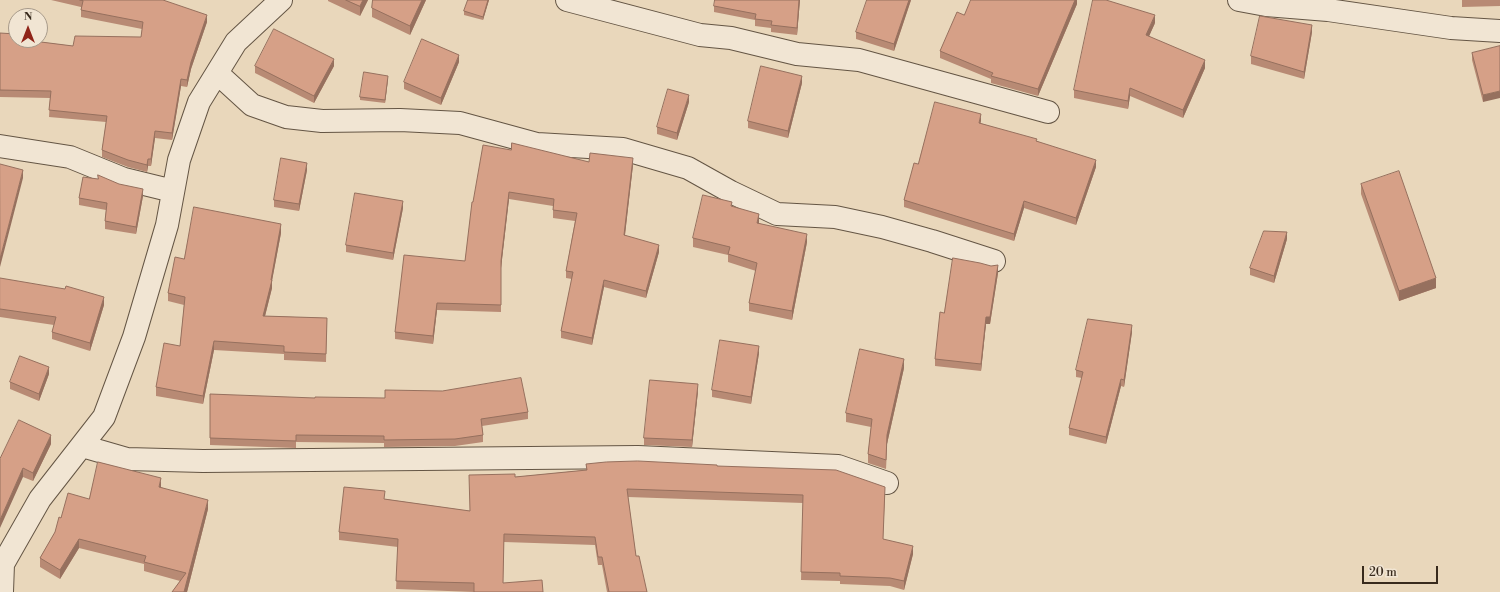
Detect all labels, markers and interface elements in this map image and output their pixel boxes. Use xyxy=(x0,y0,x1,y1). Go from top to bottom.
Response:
north arrow xyxy=(8,8,48,48)
text: N xyxy=(24,10,32,24)
scale bar xyxy=(1364,558,1440,584)
text: 20 m xyxy=(1369,565,1397,580)

